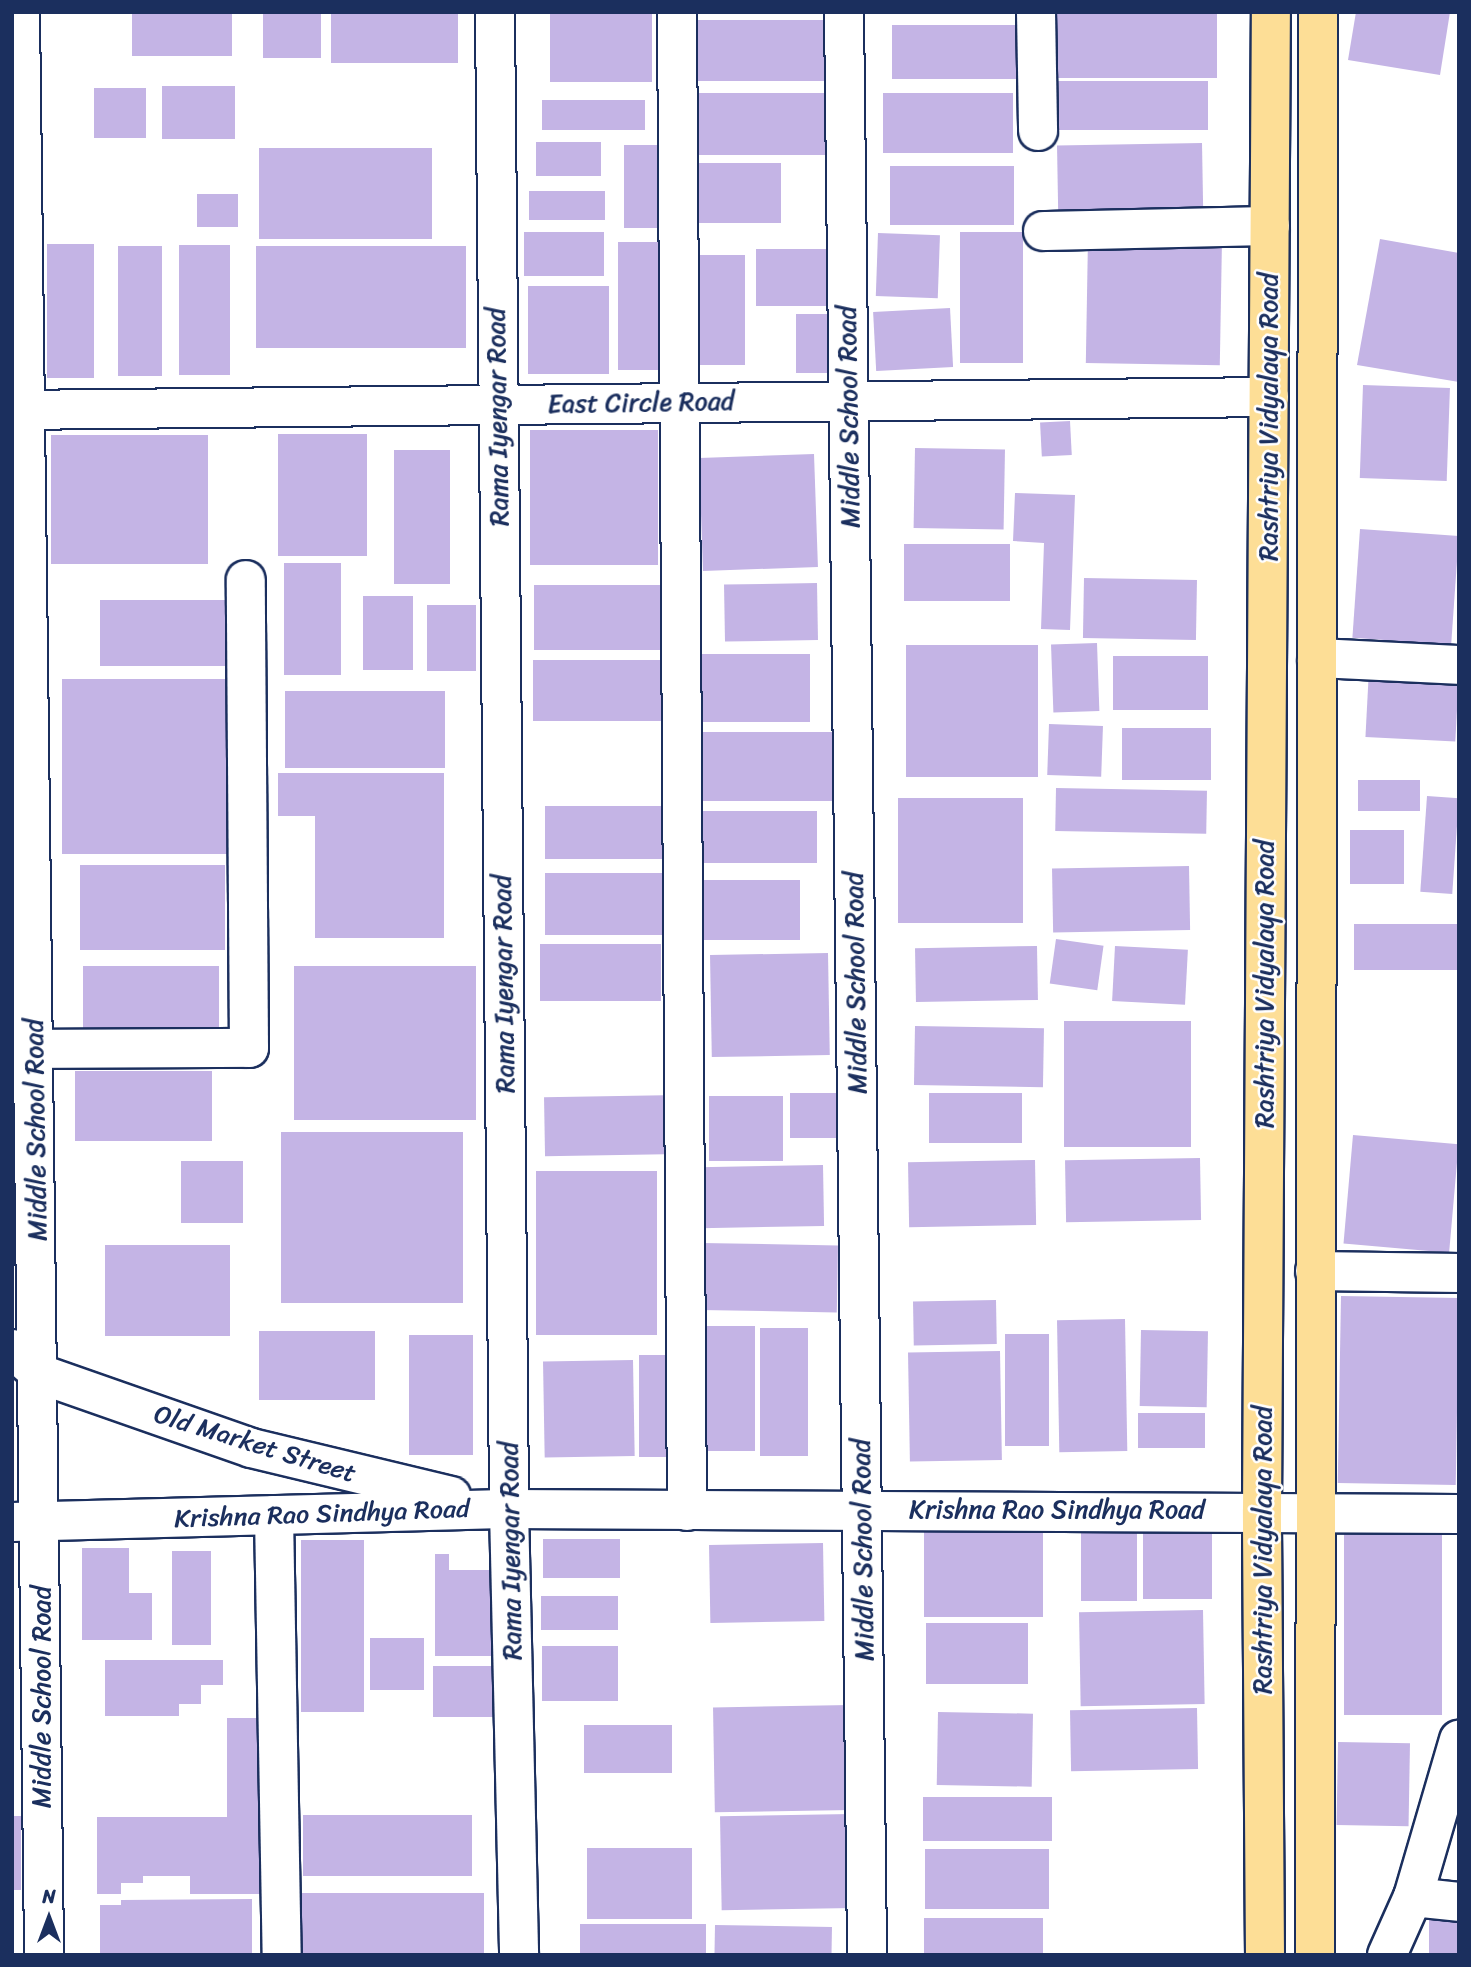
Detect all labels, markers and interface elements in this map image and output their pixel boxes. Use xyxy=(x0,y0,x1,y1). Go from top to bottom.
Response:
street label: Rashtriya Vidyalaya Road xyxy=(1253,273,1285,561)
street label: Middle School Road xyxy=(831,305,867,529)
street label: Rama Iyengar Road xyxy=(480,307,516,527)
street label: East Circle Road xyxy=(547,386,735,420)
street label: Rashtriya Vidyalaya Road xyxy=(1249,840,1281,1128)
street label: Middle School Road xyxy=(838,871,874,1095)
street label: Rama Iyengar Road xyxy=(486,874,522,1094)
street label: Middle School Road xyxy=(18,1018,54,1242)
street label: Old Market Street xyxy=(150,1398,360,1490)
street label: Rashtriya Vidyalaya Road xyxy=(1247,1406,1279,1694)
street label: Middle School Road xyxy=(845,1438,881,1662)
street label: Rama Iyengar Road xyxy=(493,1441,529,1661)
street label: Krishna Rao Sindhya Road xyxy=(174,1493,470,1535)
street label: Krishna Rao Sindhya Road xyxy=(909,1494,1205,1526)
street label: Middle School Road xyxy=(26,1586,58,1808)
text: N xyxy=(42,1880,56,1913)
north arrow xyxy=(14,1883,84,1953)

